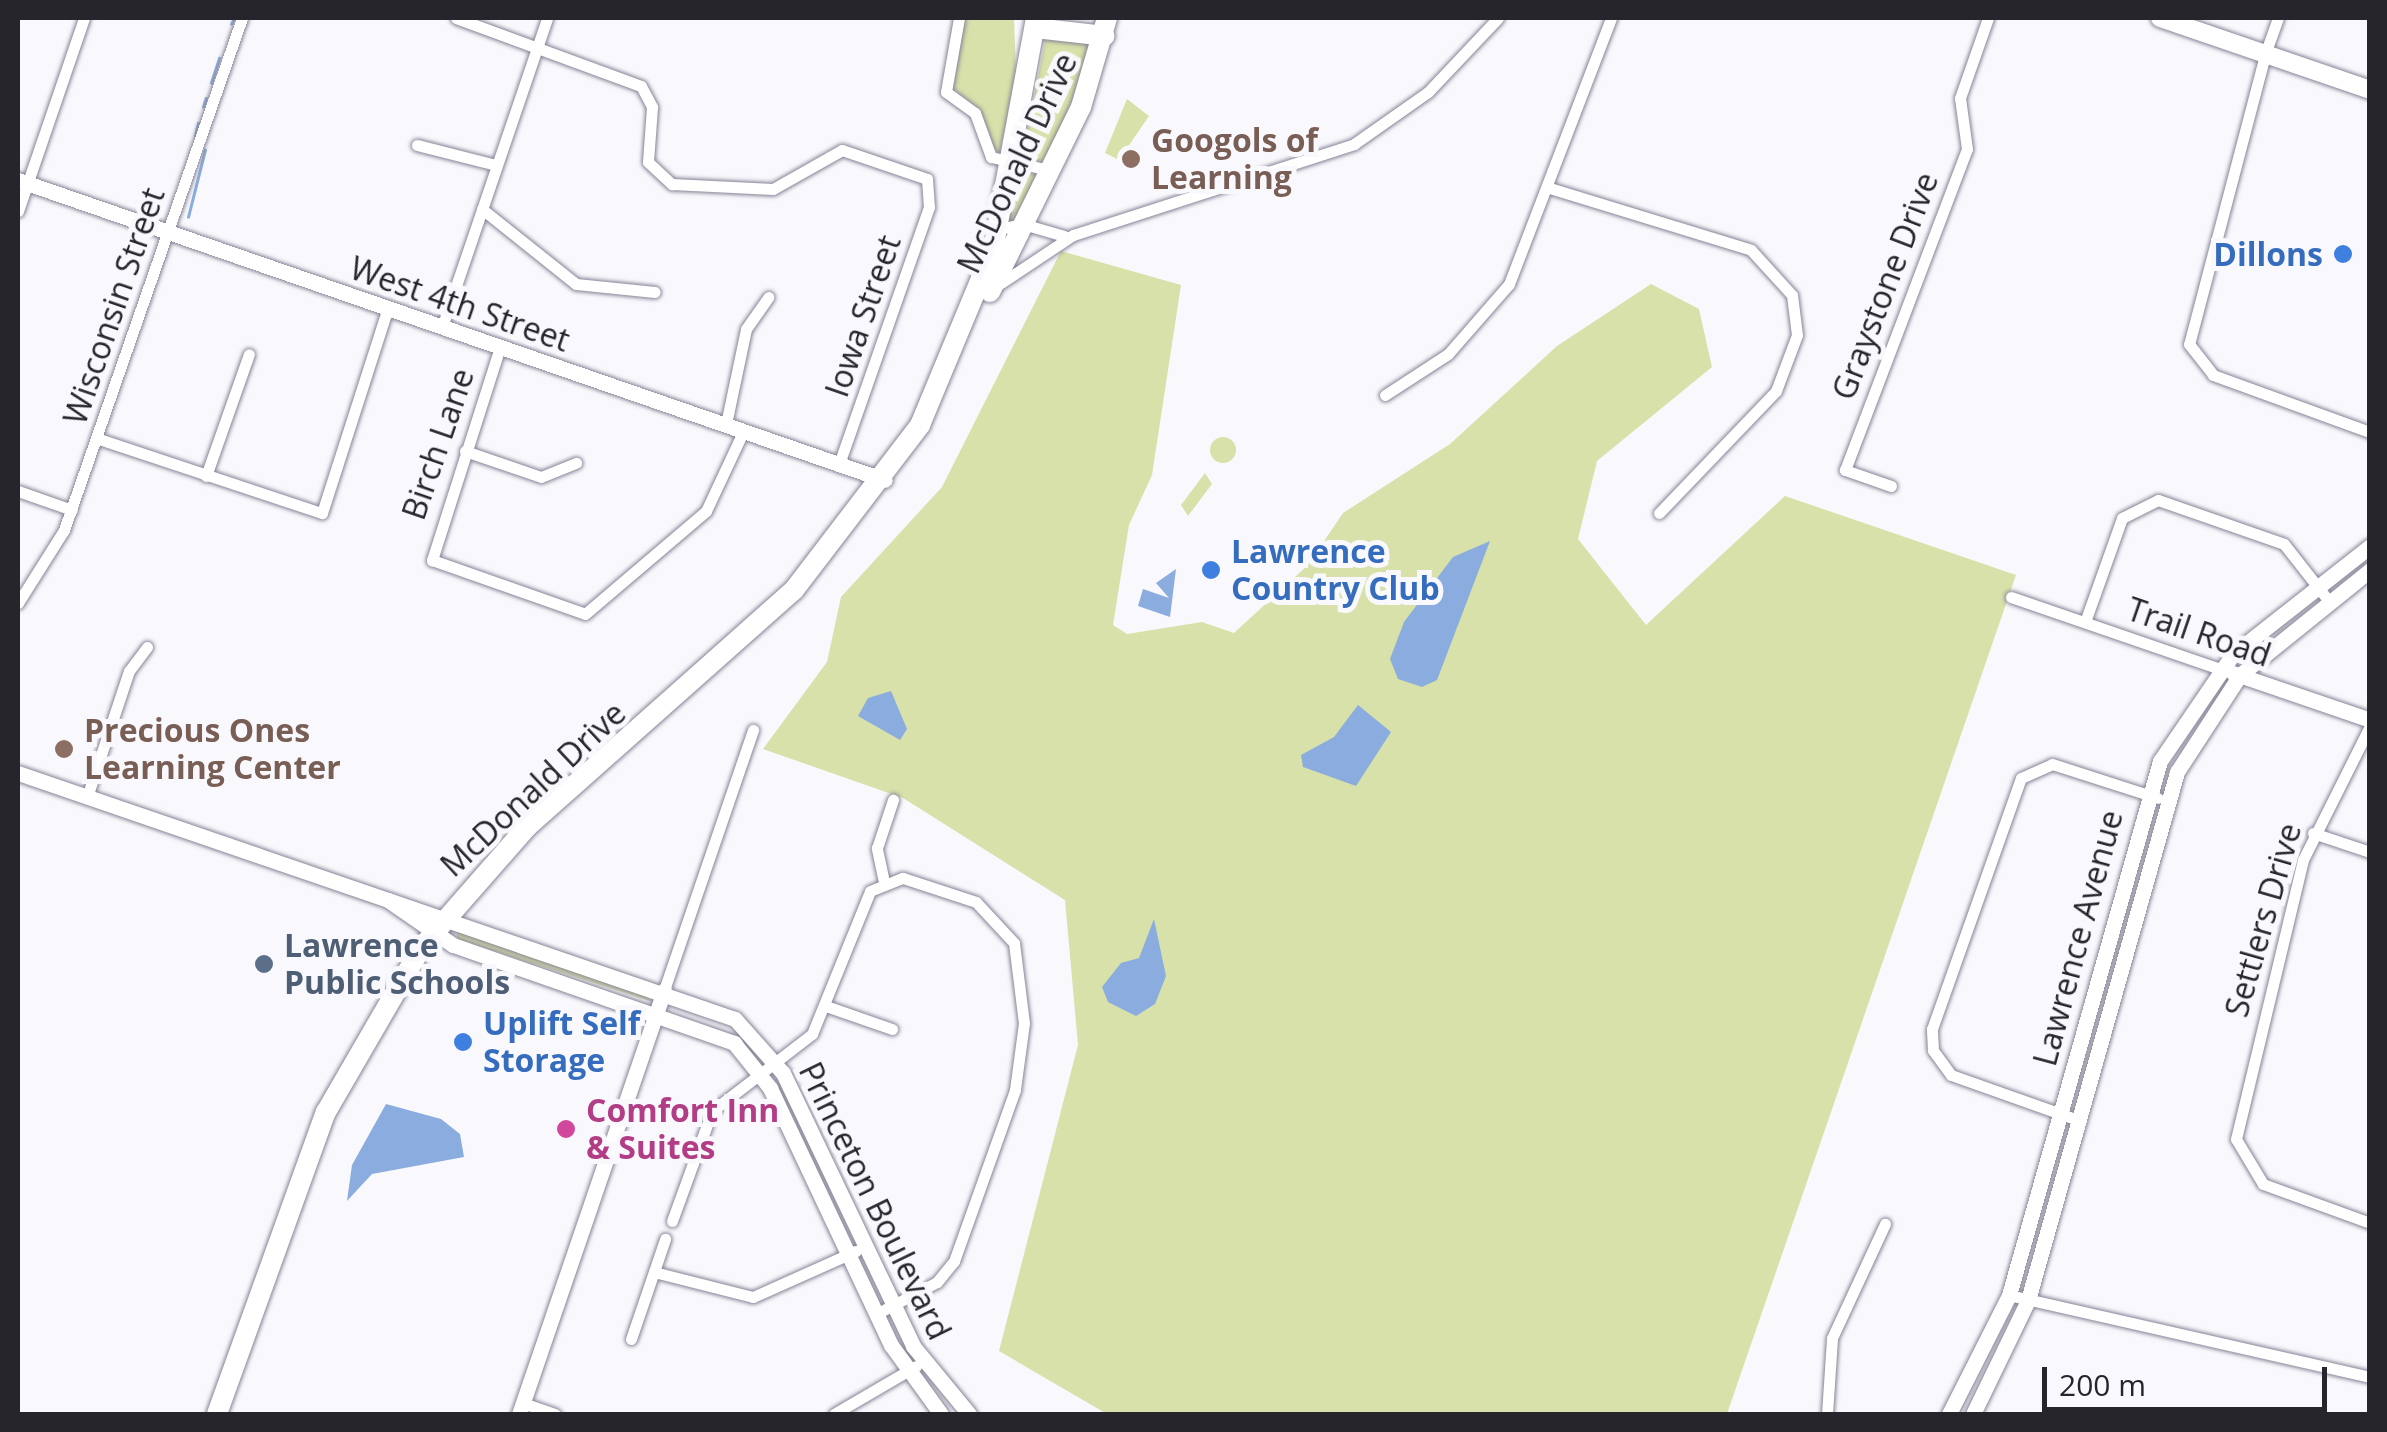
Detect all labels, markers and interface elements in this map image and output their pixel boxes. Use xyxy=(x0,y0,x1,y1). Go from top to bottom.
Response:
street label: McDonald Drive xyxy=(949,47,1085,279)
place label: Googols of Learning xyxy=(1151,122,1318,197)
marker: Googols of Learning xyxy=(1120,148,1142,170)
street label: Graystone Drive xyxy=(1824,167,1946,405)
street label: Wisconsin Street xyxy=(56,183,172,429)
street label: Iowa Street xyxy=(817,230,909,402)
place label: Dillons xyxy=(2213,235,2323,273)
marker: Dillons xyxy=(2332,243,2354,265)
street label: West 4th Street xyxy=(345,248,575,360)
street label: Birch Lane xyxy=(394,363,482,525)
place label: Lawrence Country Club xyxy=(1231,533,1440,608)
marker: Lawrence Country Club xyxy=(1200,559,1222,581)
street label: Trail Road xyxy=(2122,590,2276,674)
street label: McDonald Drive xyxy=(433,694,633,884)
place label: Precious Ones Learning Center xyxy=(84,712,341,787)
marker: Precious Ones Learning Center xyxy=(53,738,75,760)
street label: Lawrence Avenue xyxy=(2025,806,2131,1070)
street label: Settlers Drive xyxy=(2217,819,2309,1021)
place label: Lawrence Public Schools xyxy=(284,927,510,1002)
marker: Lawrence Public Schools xyxy=(253,953,275,975)
place label: Uplift Self Storage xyxy=(483,1005,640,1080)
marker: Uplift Self Storage xyxy=(452,1031,474,1053)
street label: Princeton Boulevard xyxy=(791,1056,959,1346)
place label: Comfort Inn & Suites xyxy=(586,1092,779,1167)
marker: Comfort Inn & Suites xyxy=(555,1118,577,1140)
scale bar xyxy=(2047,1347,2332,1409)
text: 200 m xyxy=(2059,1364,2146,1405)

